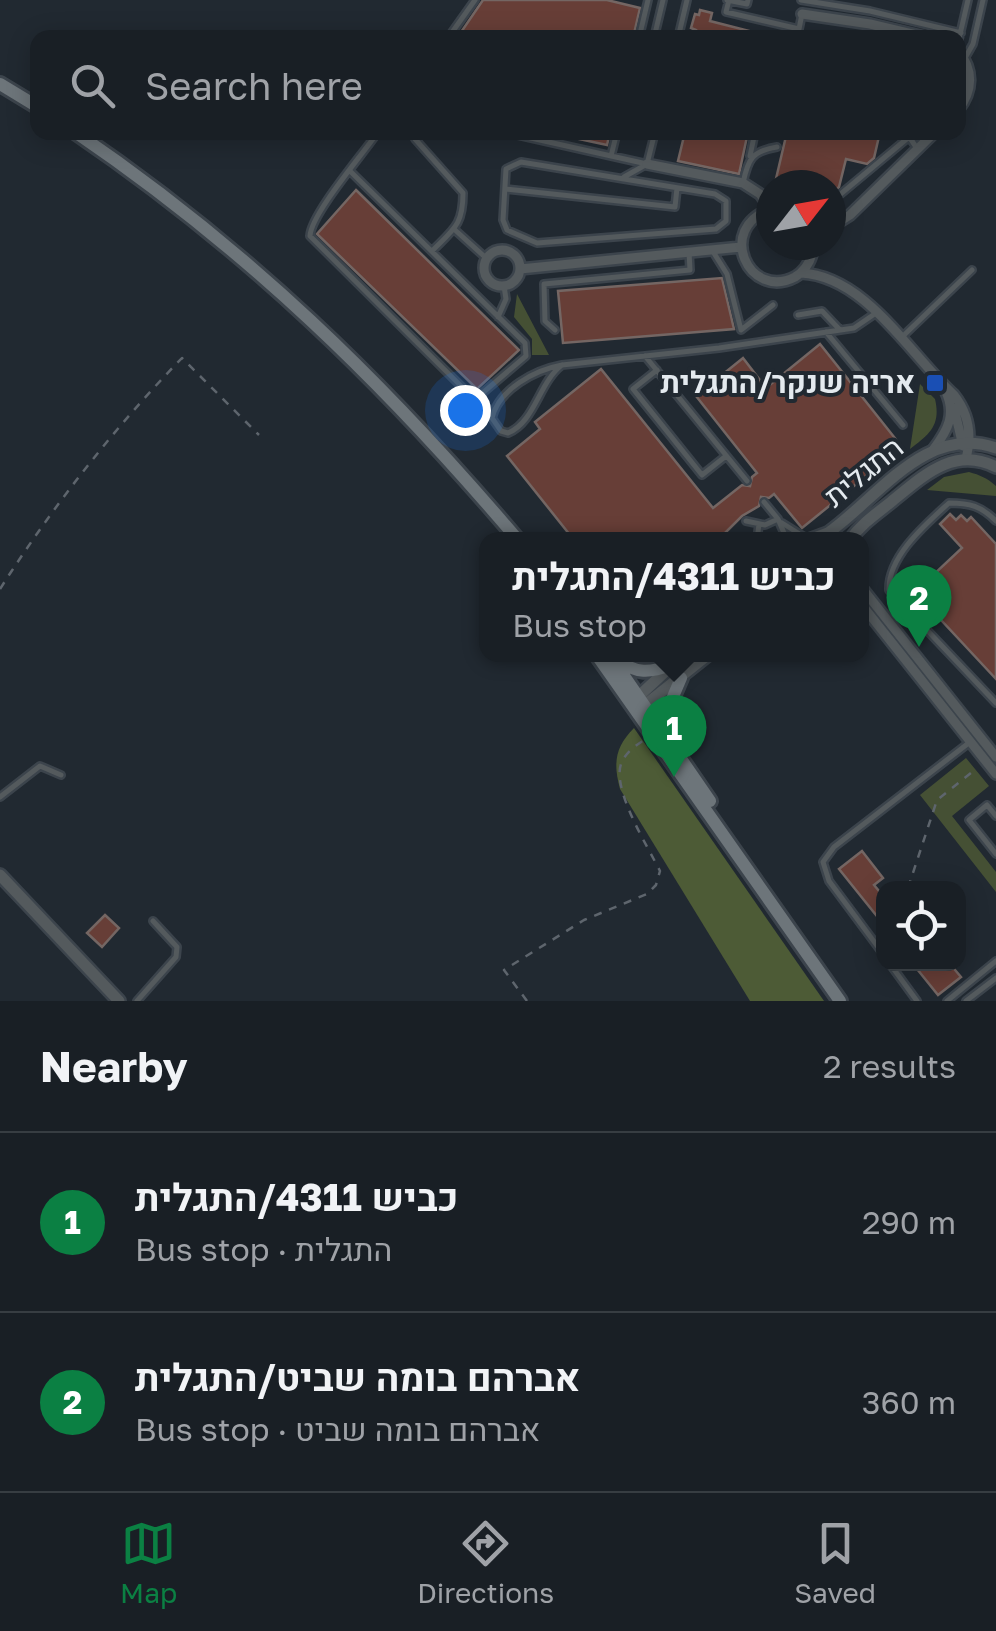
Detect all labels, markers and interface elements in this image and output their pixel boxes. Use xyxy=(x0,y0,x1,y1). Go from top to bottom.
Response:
search box xyxy=(30,30,966,140)
icon: search xyxy=(65,58,120,113)
text: Search here xyxy=(145,63,363,108)
north arrow xyxy=(756,170,846,260)
place label: אריה שנקר/התגלית xyxy=(660,364,915,400)
marker: אריה שנקר/התגלית xyxy=(924,372,946,394)
your location xyxy=(440,385,491,436)
street label: התגלית xyxy=(817,429,910,514)
popup xyxy=(479,532,869,662)
text: כביש 4311/התגלית xyxy=(512,553,836,598)
pin: 2 xyxy=(886,564,952,647)
text: Bus stop xyxy=(512,606,647,644)
pin: 1 xyxy=(642,694,706,777)
map controls xyxy=(876,881,966,971)
button: locate xyxy=(876,881,966,971)
text: Nearby xyxy=(40,1041,188,1091)
text: 2 results xyxy=(823,1047,956,1085)
text: כביש 4311/התגלית xyxy=(135,1174,459,1219)
text: 1 xyxy=(64,1203,81,1241)
text: 290 m xyxy=(862,1203,956,1241)
text: Bus stop · התגלית xyxy=(135,1230,392,1268)
text: אברהם בומה שביט/התגלית xyxy=(135,1354,580,1399)
text: 2 xyxy=(63,1383,82,1421)
text: 360 m xyxy=(862,1383,956,1421)
text: Bus stop · אברהם בומה שביט xyxy=(135,1410,540,1448)
tab: Map xyxy=(120,1516,177,1609)
tab: Directions xyxy=(417,1516,554,1609)
tab: Saved xyxy=(794,1516,876,1609)

